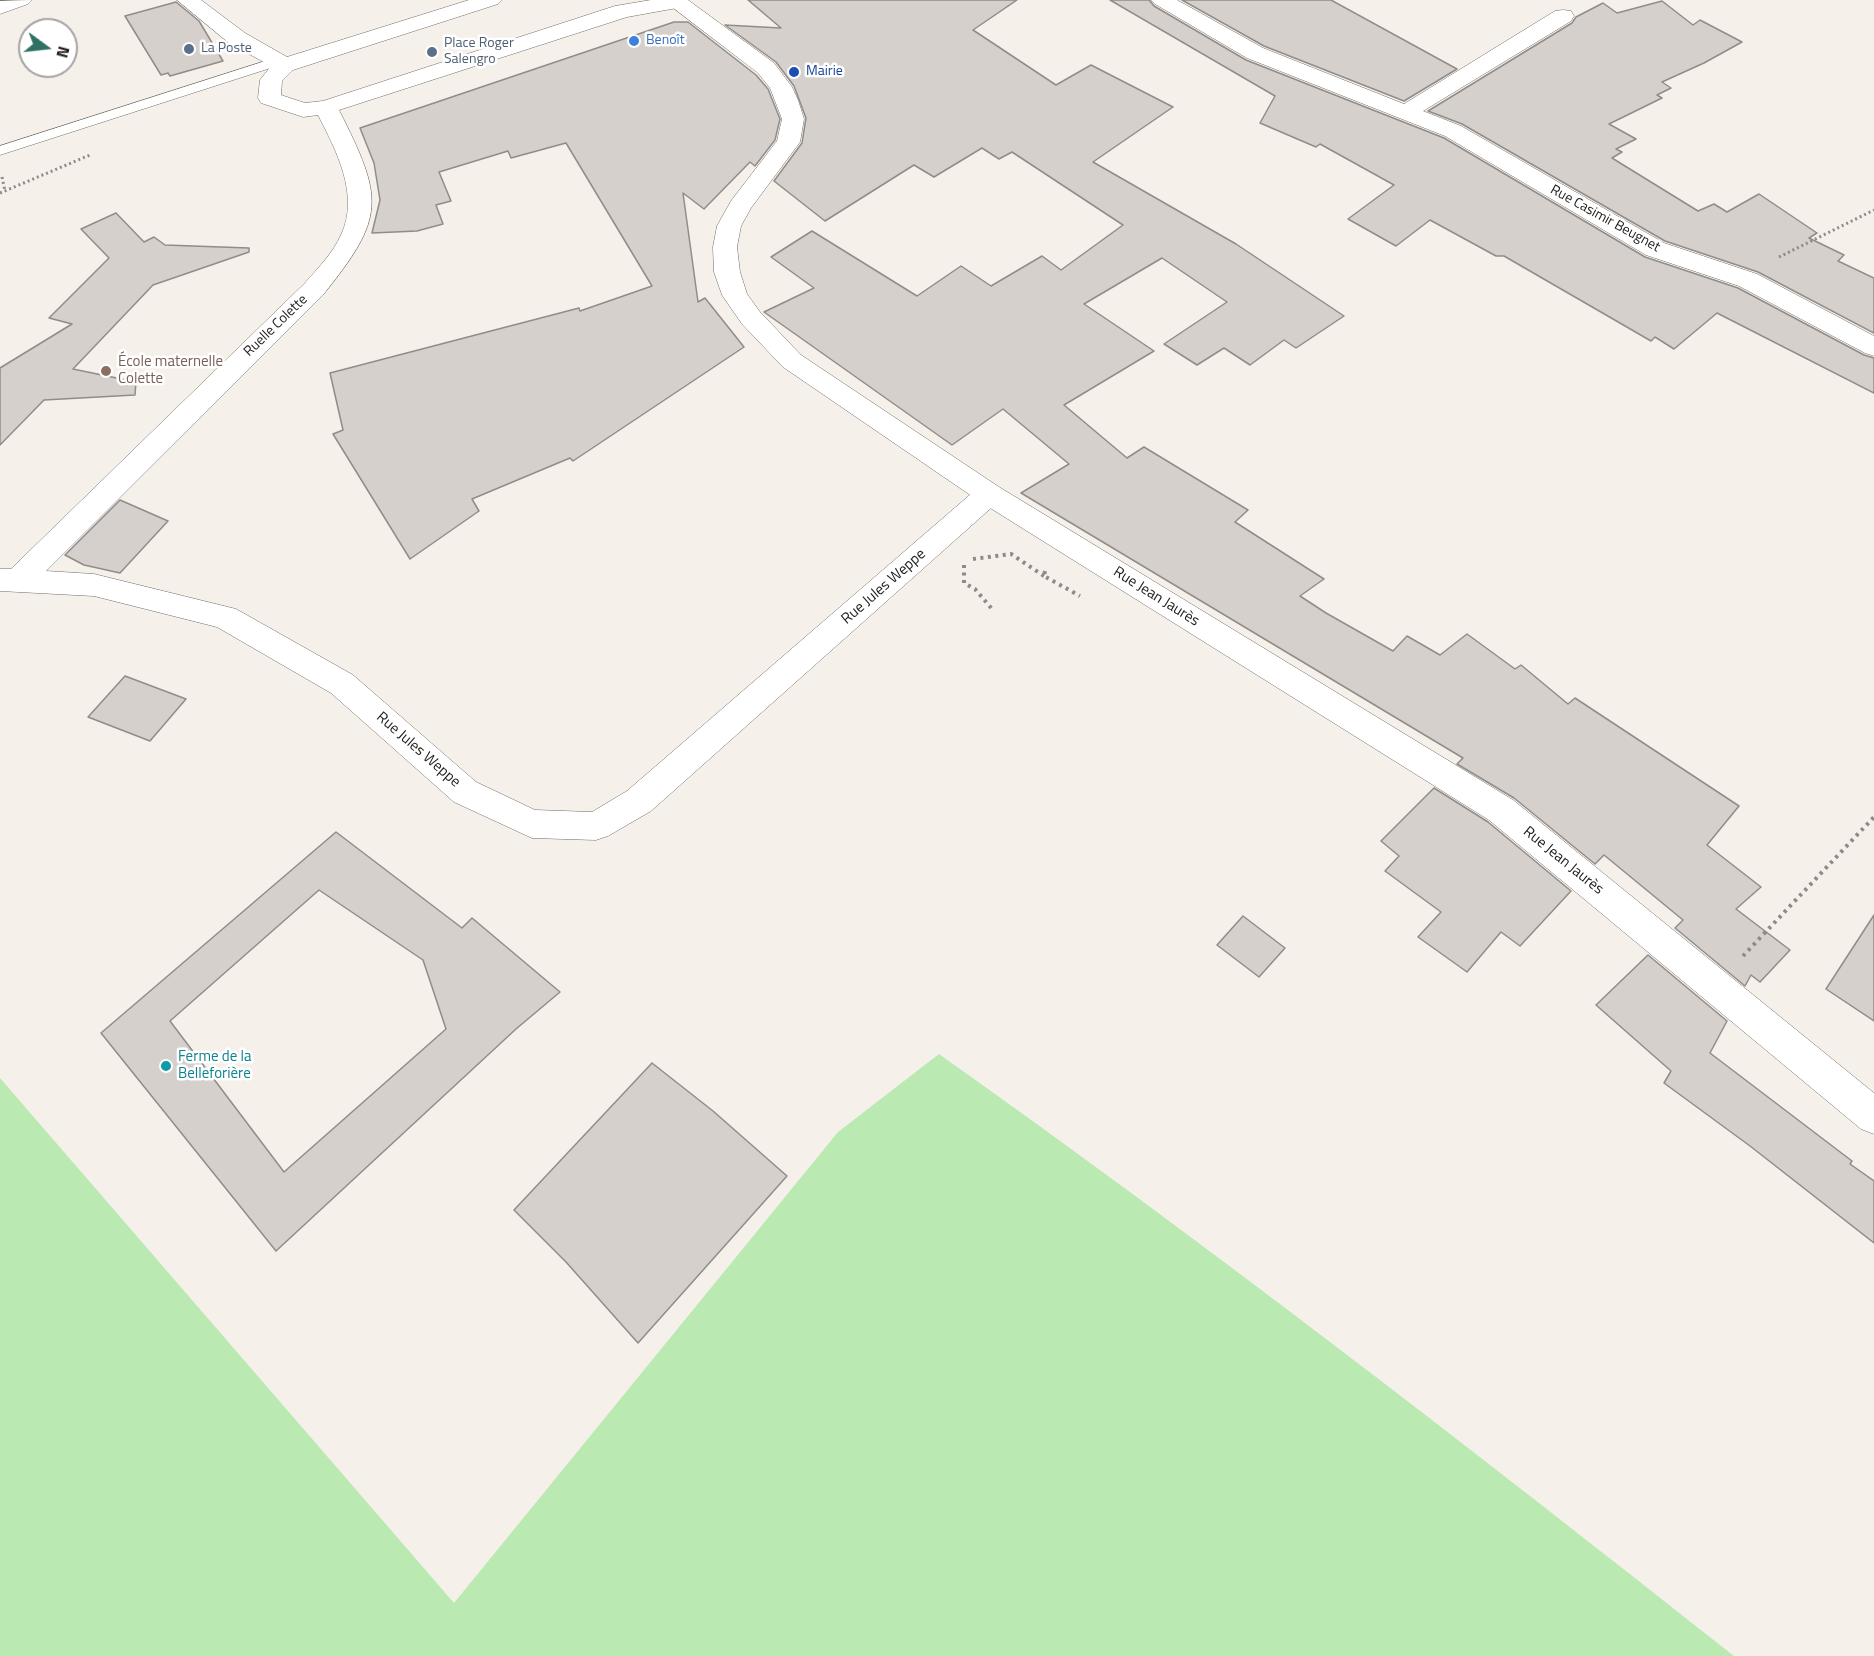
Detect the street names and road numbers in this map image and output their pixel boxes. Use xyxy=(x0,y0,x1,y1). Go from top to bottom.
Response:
street label: Rue Casimir Beugnet xyxy=(1547,182,1663,256)
street label: Ruelle Colette xyxy=(241,292,311,360)
street label: Rue Jules Weppe xyxy=(838,546,930,628)
street label: Rue Jean Jaurès xyxy=(1110,563,1202,631)
street label: Rue Jules Weppe xyxy=(372,709,464,791)
street label: Rue Jean Jaurès xyxy=(1519,823,1607,899)

